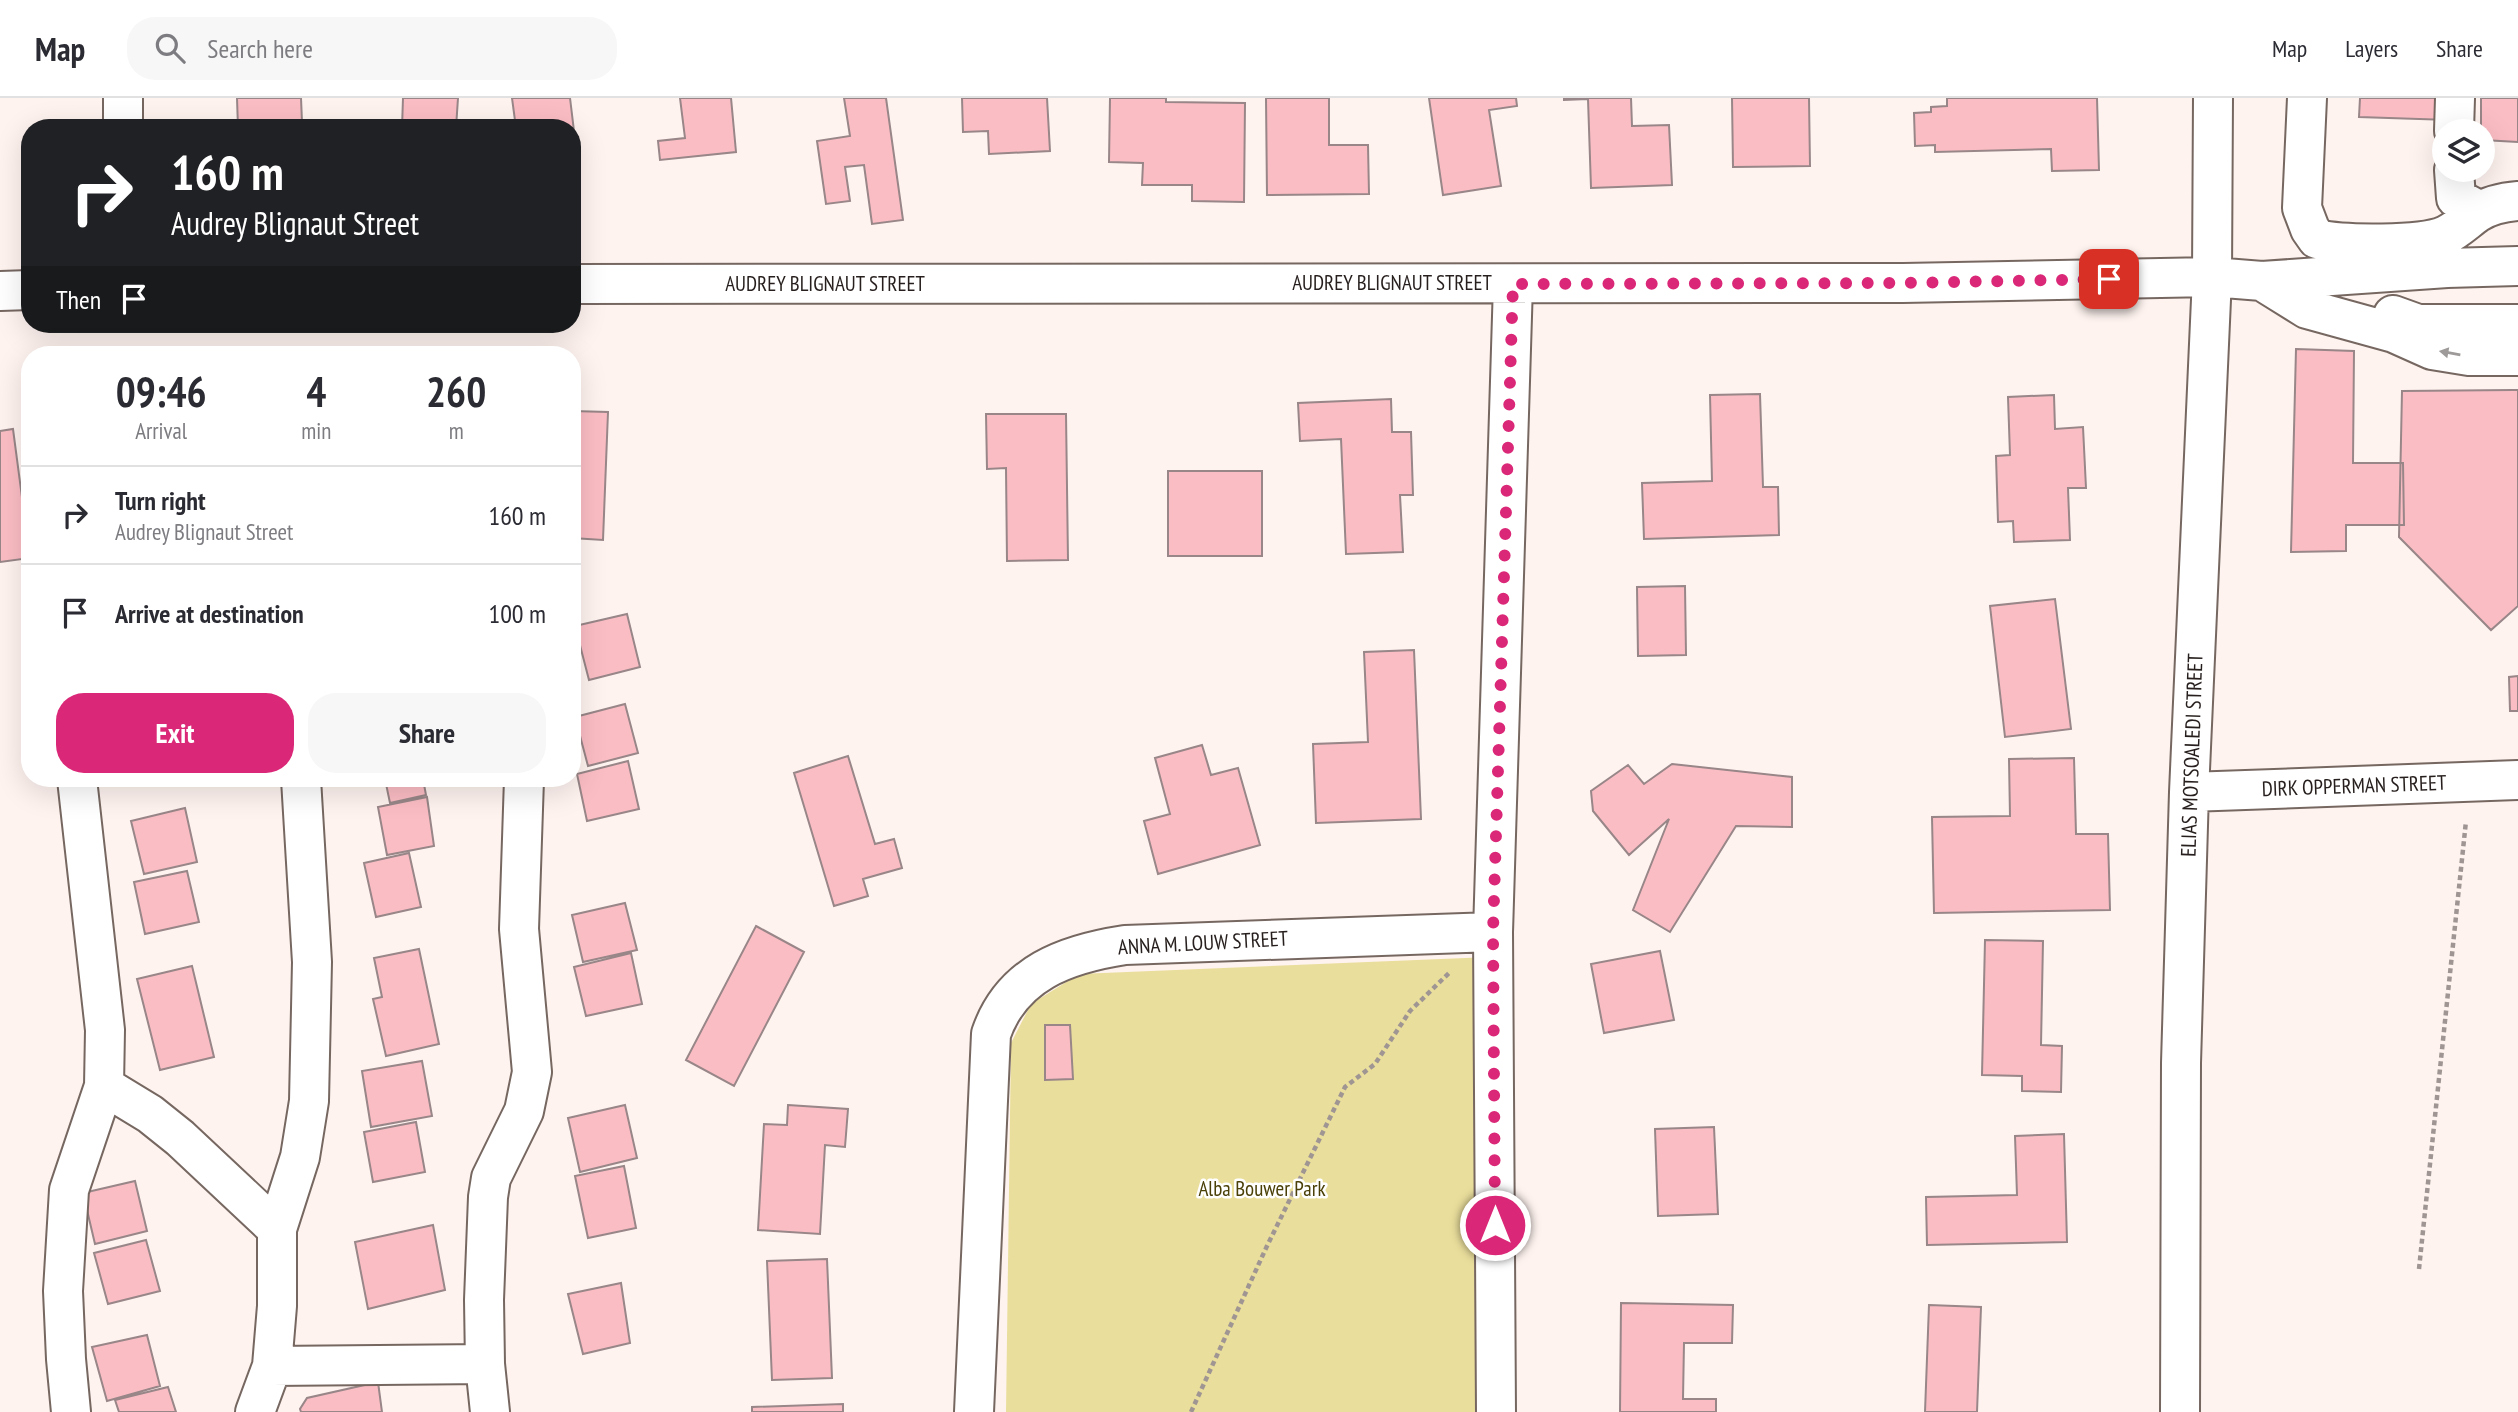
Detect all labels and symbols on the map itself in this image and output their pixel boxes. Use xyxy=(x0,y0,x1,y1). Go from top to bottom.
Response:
pin xyxy=(2079,249,2139,309)
street label: AUDREY BLIGNAUT STREET xyxy=(1292,269,1492,296)
street label: AUDREY BLIGNAUT STREET xyxy=(725,270,925,297)
one-way arrow xyxy=(2439,347,2461,358)
street label: ELIAS MOTSOALEDI STREET xyxy=(2174,652,2209,857)
street label: DIRK OPPERMAN STREET xyxy=(2261,769,2447,802)
street label: ANNA M. LOUW STREET xyxy=(1117,925,1289,960)
park label: Alba Bouwer Park xyxy=(1198,1175,1326,1202)
position arrow xyxy=(1458,1188,1532,1262)

